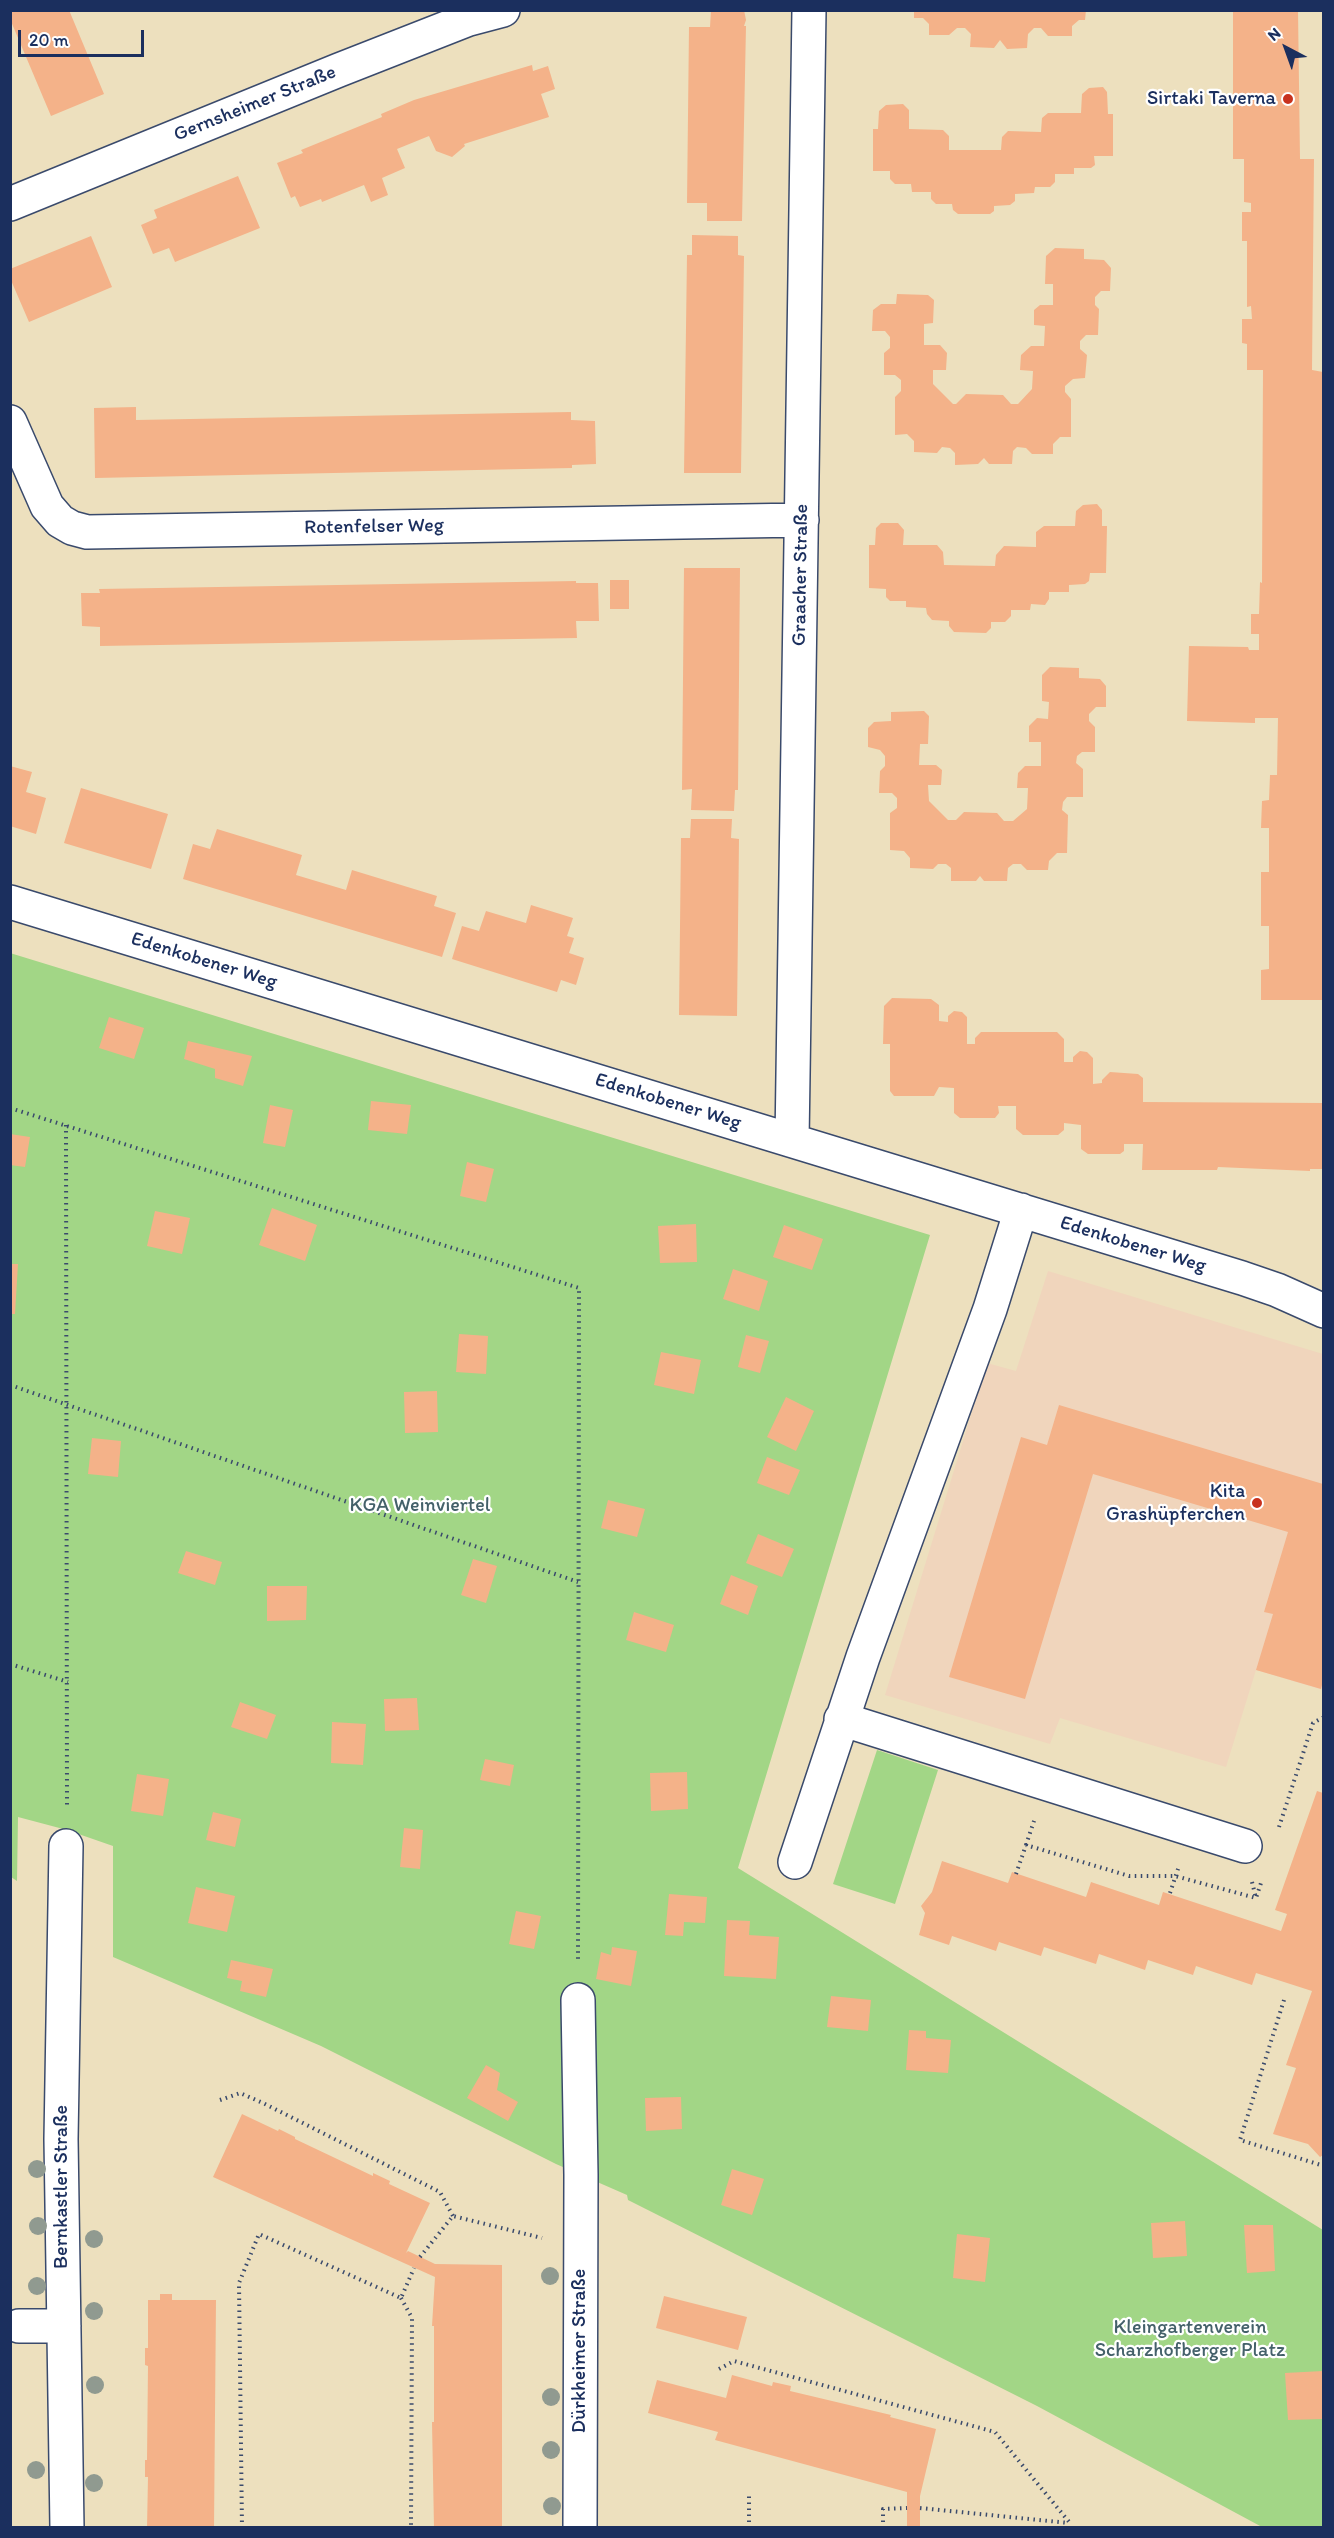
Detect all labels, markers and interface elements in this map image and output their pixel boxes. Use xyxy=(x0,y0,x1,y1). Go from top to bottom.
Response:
scale bar xyxy=(21,18,147,56)
north arrow xyxy=(1256,18,1316,78)
text: N xyxy=(1264,23,1284,45)
text: 20 m xyxy=(29,29,69,51)
street label: Gernsheimer Straße xyxy=(170,61,340,147)
place label: Sirtaki Taverna xyxy=(1147,87,1276,111)
marker: Sirtaki Taverna xyxy=(1281,92,1295,106)
street label: Graacher Straße xyxy=(788,504,814,646)
street label: Rotenfelser Weg xyxy=(304,514,444,540)
street label: Edenkobener Weg xyxy=(128,927,280,995)
street label: Edenkobener Weg xyxy=(592,1068,744,1136)
street label: Edenkobener Weg xyxy=(1057,1211,1209,1279)
place label: Kita Grashüpferchen xyxy=(1106,1480,1245,1527)
park label: KGA Weinviertel xyxy=(350,1494,490,1518)
marker: Kita Grashüpferchen xyxy=(1250,1496,1264,1510)
street label: Bernkastler Straße xyxy=(50,2105,74,2269)
street label: Dürkheimer Straße xyxy=(568,2269,592,2433)
park label: Kleingartenverein Scharzhofberger Platz xyxy=(1095,2316,1285,2363)

